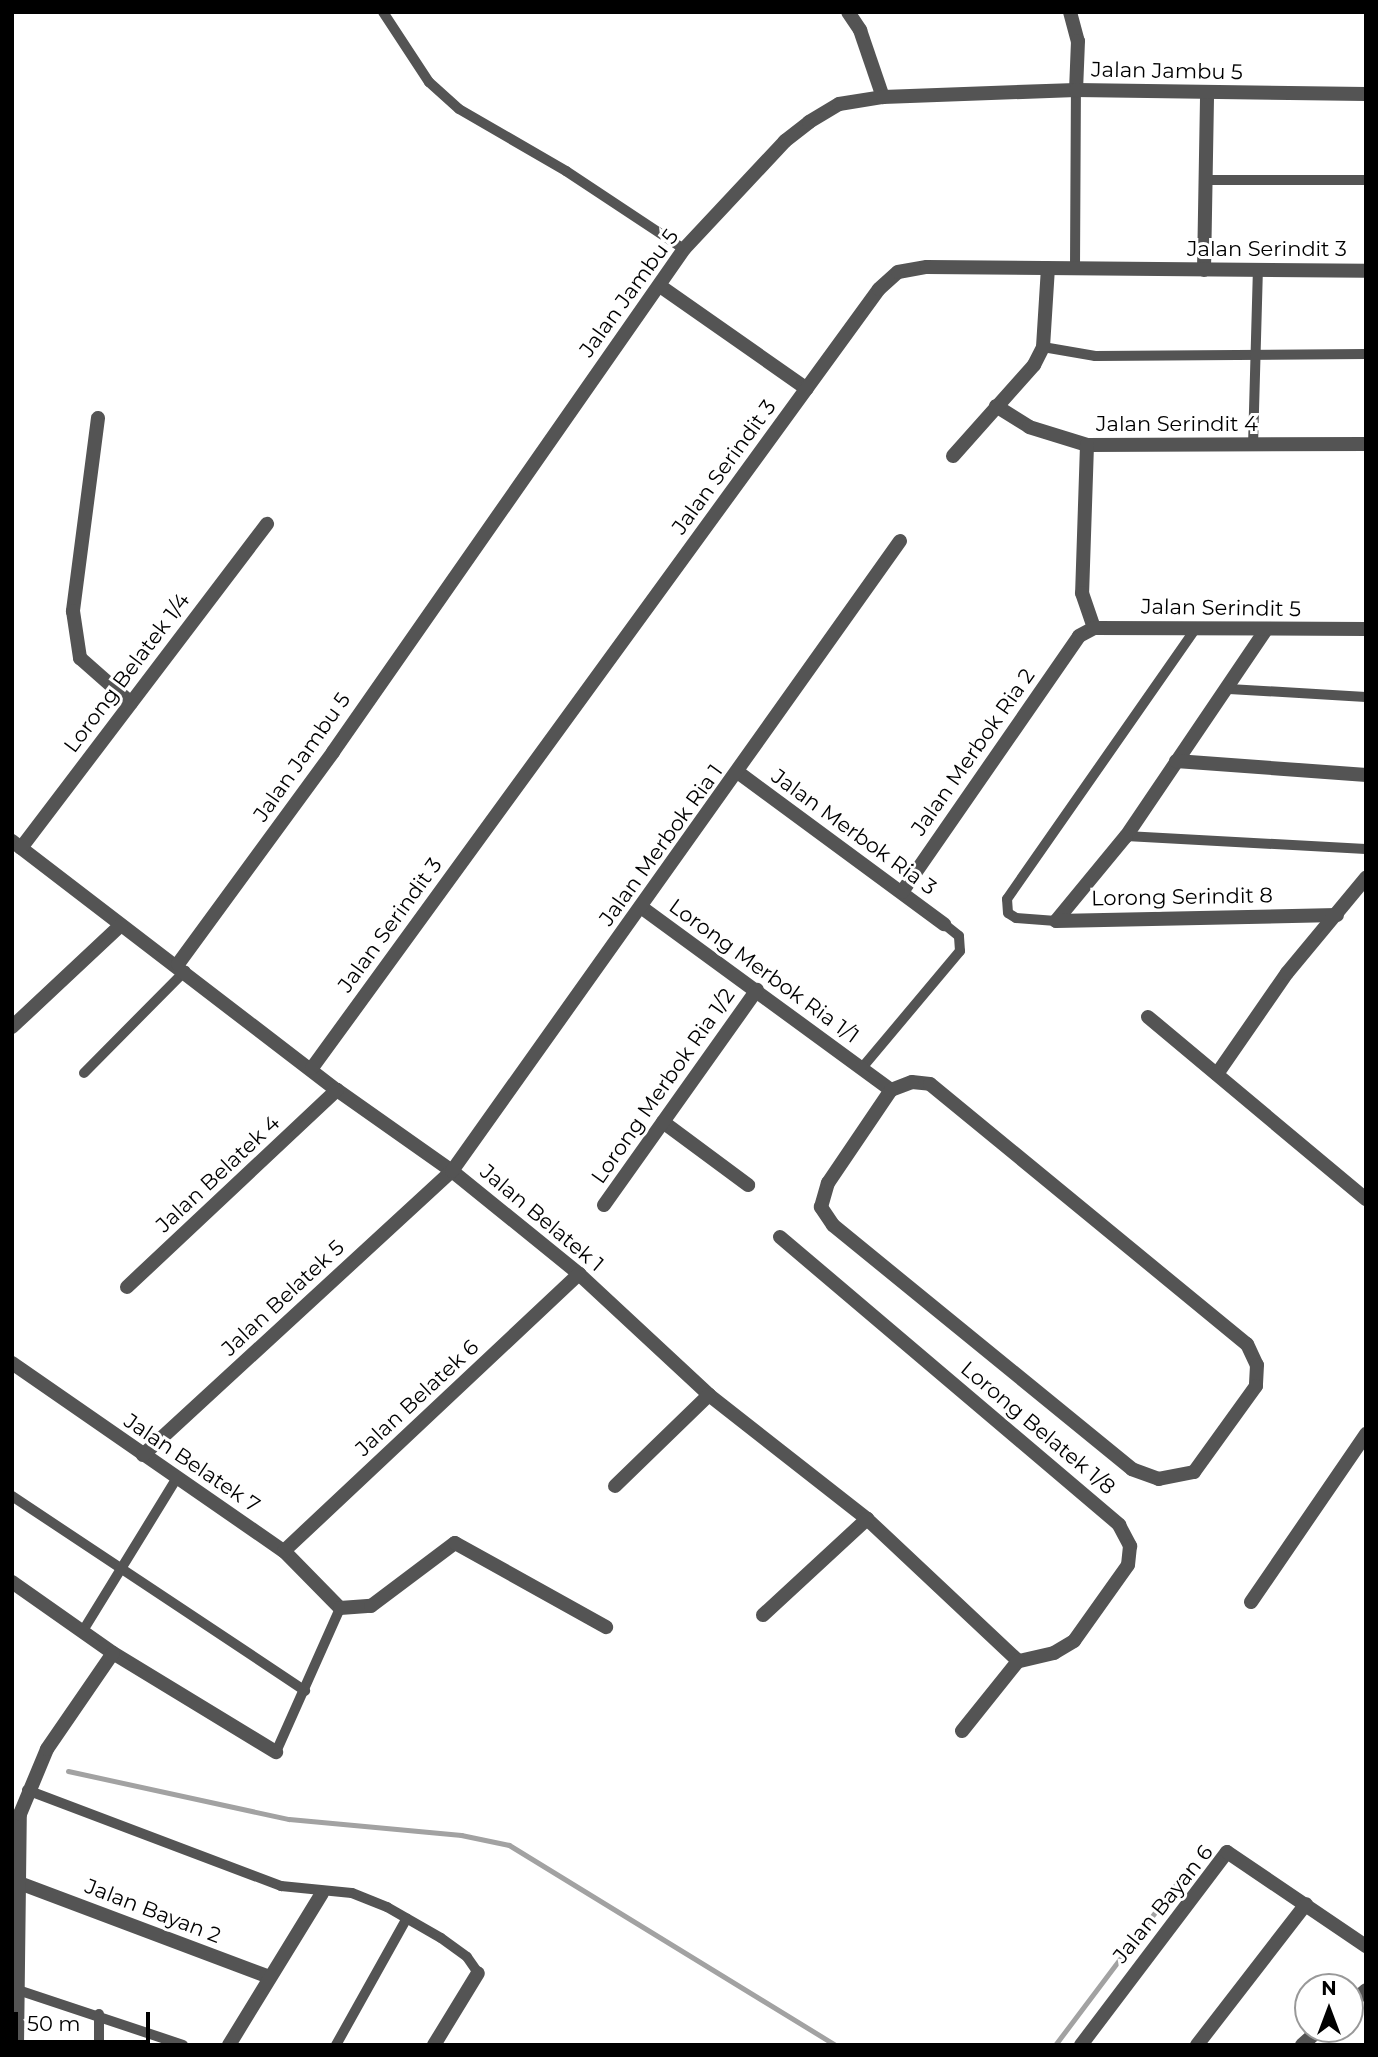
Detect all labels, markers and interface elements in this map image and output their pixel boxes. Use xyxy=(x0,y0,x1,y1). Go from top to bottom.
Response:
street label: Jalan Jambu 5 xyxy=(1091,57,1243,85)
street label: Jalan Jambu 5 xyxy=(574,224,684,362)
street label: Jalan Serindit 3 xyxy=(1187,236,1347,262)
street label: Jalan Serindit 3 xyxy=(667,395,781,539)
street label: Jalan Serindit 4 xyxy=(1096,411,1258,437)
street label: Lorong Belatek 1/4 xyxy=(59,588,195,758)
street label: Jalan Serindit 5 xyxy=(1141,594,1301,622)
street label: Jalan Merbok Ria 2 xyxy=(906,664,1040,840)
street label: Jalan Jambu 5 xyxy=(248,688,356,826)
street label: Jalan Merbok Ria 1 xyxy=(594,759,728,931)
street label: Jalan Merbok Ria 3 xyxy=(767,764,941,900)
street label: Jalan Serindit 3 xyxy=(333,853,447,997)
street label: Lorong Serindit 8 xyxy=(1091,883,1273,911)
street label: Lorong Merbok Ria 1/1 xyxy=(664,894,864,1048)
street label: Lorong Merbok Ria 1/2 xyxy=(586,984,740,1188)
street label: Jalan Belatek 4 xyxy=(151,1110,285,1238)
street label: Jalan Belatek 1 xyxy=(475,1159,609,1277)
street label: Jalan Belatek 5 xyxy=(217,1235,349,1361)
street label: Jalan Belatek 6 xyxy=(350,1335,484,1461)
street label: Lorong Belatek 1/8 xyxy=(956,1356,1120,1500)
street label: Jalan Belatek 7 xyxy=(119,1408,265,1518)
street label: Jalan Bayan 6 xyxy=(1108,1840,1218,1968)
street label: Jalan Bayan 2 xyxy=(82,1874,224,1948)
north arrow xyxy=(1294,1973,1364,2043)
text: N xyxy=(1321,1977,1337,2000)
scale bar xyxy=(18,1997,154,2041)
text: 50 m xyxy=(27,2011,81,2036)

